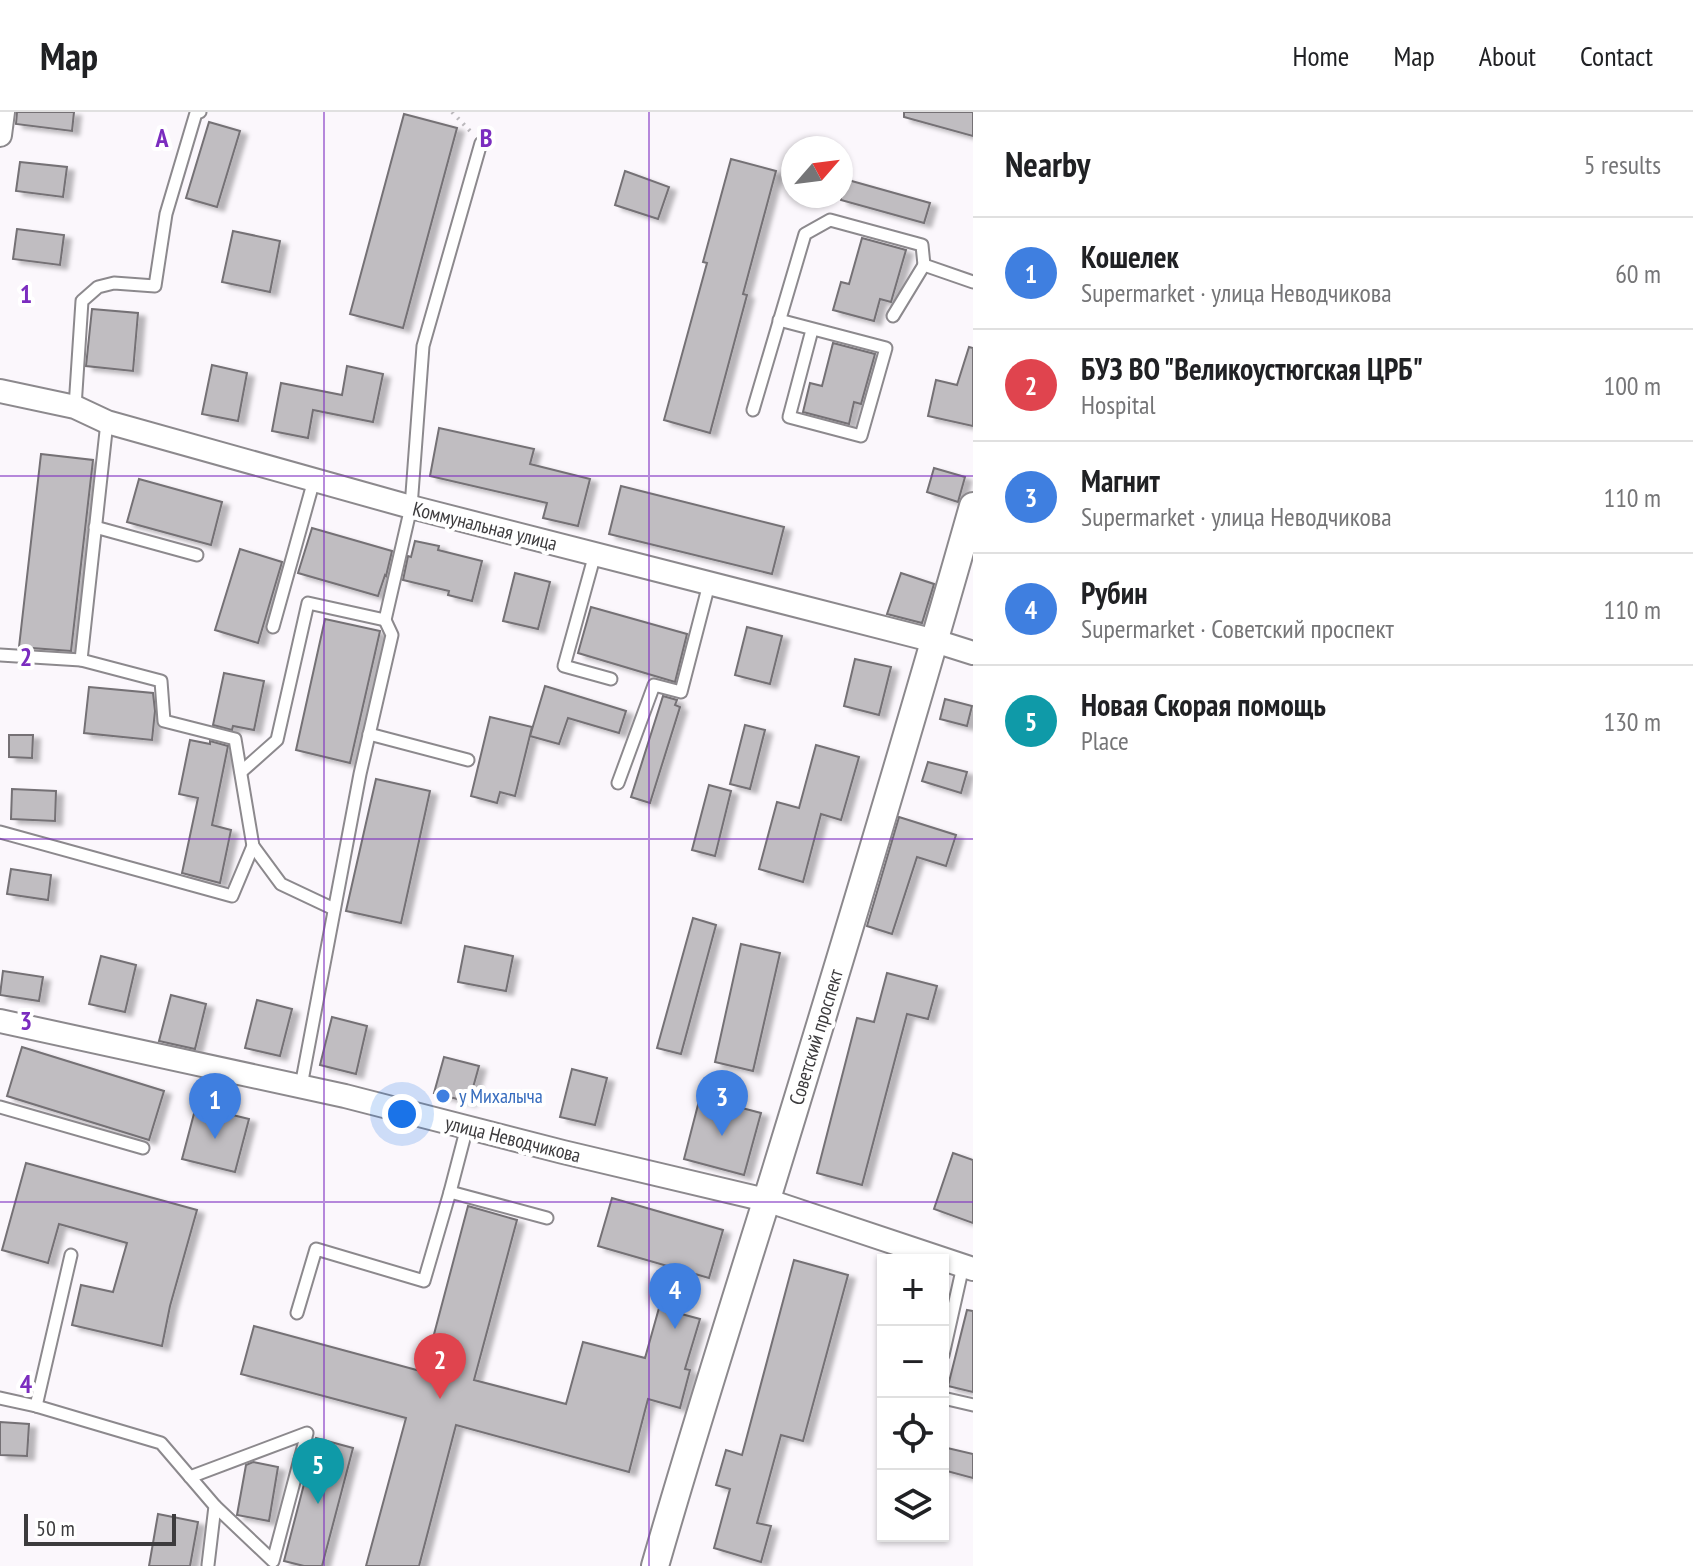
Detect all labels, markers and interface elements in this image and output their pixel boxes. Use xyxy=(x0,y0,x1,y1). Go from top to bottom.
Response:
text: Map xyxy=(40,31,98,80)
text: Home xyxy=(1293,37,1349,74)
text: Map xyxy=(1393,37,1435,74)
text: About xyxy=(1479,37,1536,74)
text: Contact xyxy=(1580,37,1653,74)
text: A xyxy=(154,121,169,154)
text: B xyxy=(480,121,493,154)
north arrow xyxy=(781,136,853,208)
text: Nearby xyxy=(1005,142,1090,186)
text: 5 results xyxy=(1584,148,1661,181)
text: Кошелек xyxy=(1081,237,1179,276)
text: 1 xyxy=(1025,257,1037,290)
text: 60 m xyxy=(1615,257,1661,290)
text: Supermarket · улица Неводчикова xyxy=(1081,276,1392,309)
text: 1 xyxy=(20,277,32,310)
text: БУЗ ВО "Великоустюгская ЦРБ" xyxy=(1081,349,1423,388)
text: 2 xyxy=(1025,369,1037,402)
text: 100 m xyxy=(1603,369,1661,402)
text: Hospital xyxy=(1081,388,1156,421)
text: Магнит xyxy=(1081,461,1160,500)
text: 3 xyxy=(1025,481,1037,514)
text: 110 m xyxy=(1603,481,1661,514)
street label: Коммунальная улица xyxy=(410,495,560,557)
text: Supermarket · улица Неводчикова xyxy=(1081,500,1392,533)
text: Рубин xyxy=(1081,573,1147,612)
text: 4 xyxy=(1025,593,1037,626)
text: 110 m xyxy=(1603,593,1661,626)
text: Supermarket · Советский проспект xyxy=(1081,612,1394,645)
text: 2 xyxy=(20,640,32,673)
text: Новая Скорая помощь xyxy=(1081,685,1326,724)
text: 5 xyxy=(1025,705,1037,738)
text: 130 m xyxy=(1603,705,1661,738)
text: Place xyxy=(1081,724,1129,757)
street label: Советский проспект xyxy=(783,965,849,1108)
text: 3 xyxy=(20,1004,32,1037)
pin: 3 xyxy=(696,1070,748,1136)
pin: 1 xyxy=(189,1073,241,1139)
place label: у Михалыча xyxy=(459,1083,543,1109)
marker: у Михалыча xyxy=(434,1087,452,1105)
your location xyxy=(382,1094,422,1134)
street label: улица Неводчикова xyxy=(443,1110,583,1168)
map controls xyxy=(877,1254,949,1542)
button: + xyxy=(877,1254,949,1326)
pin: 4 xyxy=(649,1263,701,1329)
button: − xyxy=(877,1326,949,1398)
pin: 2 xyxy=(414,1333,466,1399)
text: 4 xyxy=(20,1367,33,1400)
button: locate xyxy=(877,1398,949,1470)
pin: 5 xyxy=(292,1438,344,1504)
button: layers xyxy=(877,1470,949,1542)
scale bar xyxy=(24,1510,176,1546)
text: 50 m xyxy=(36,1514,75,1542)

